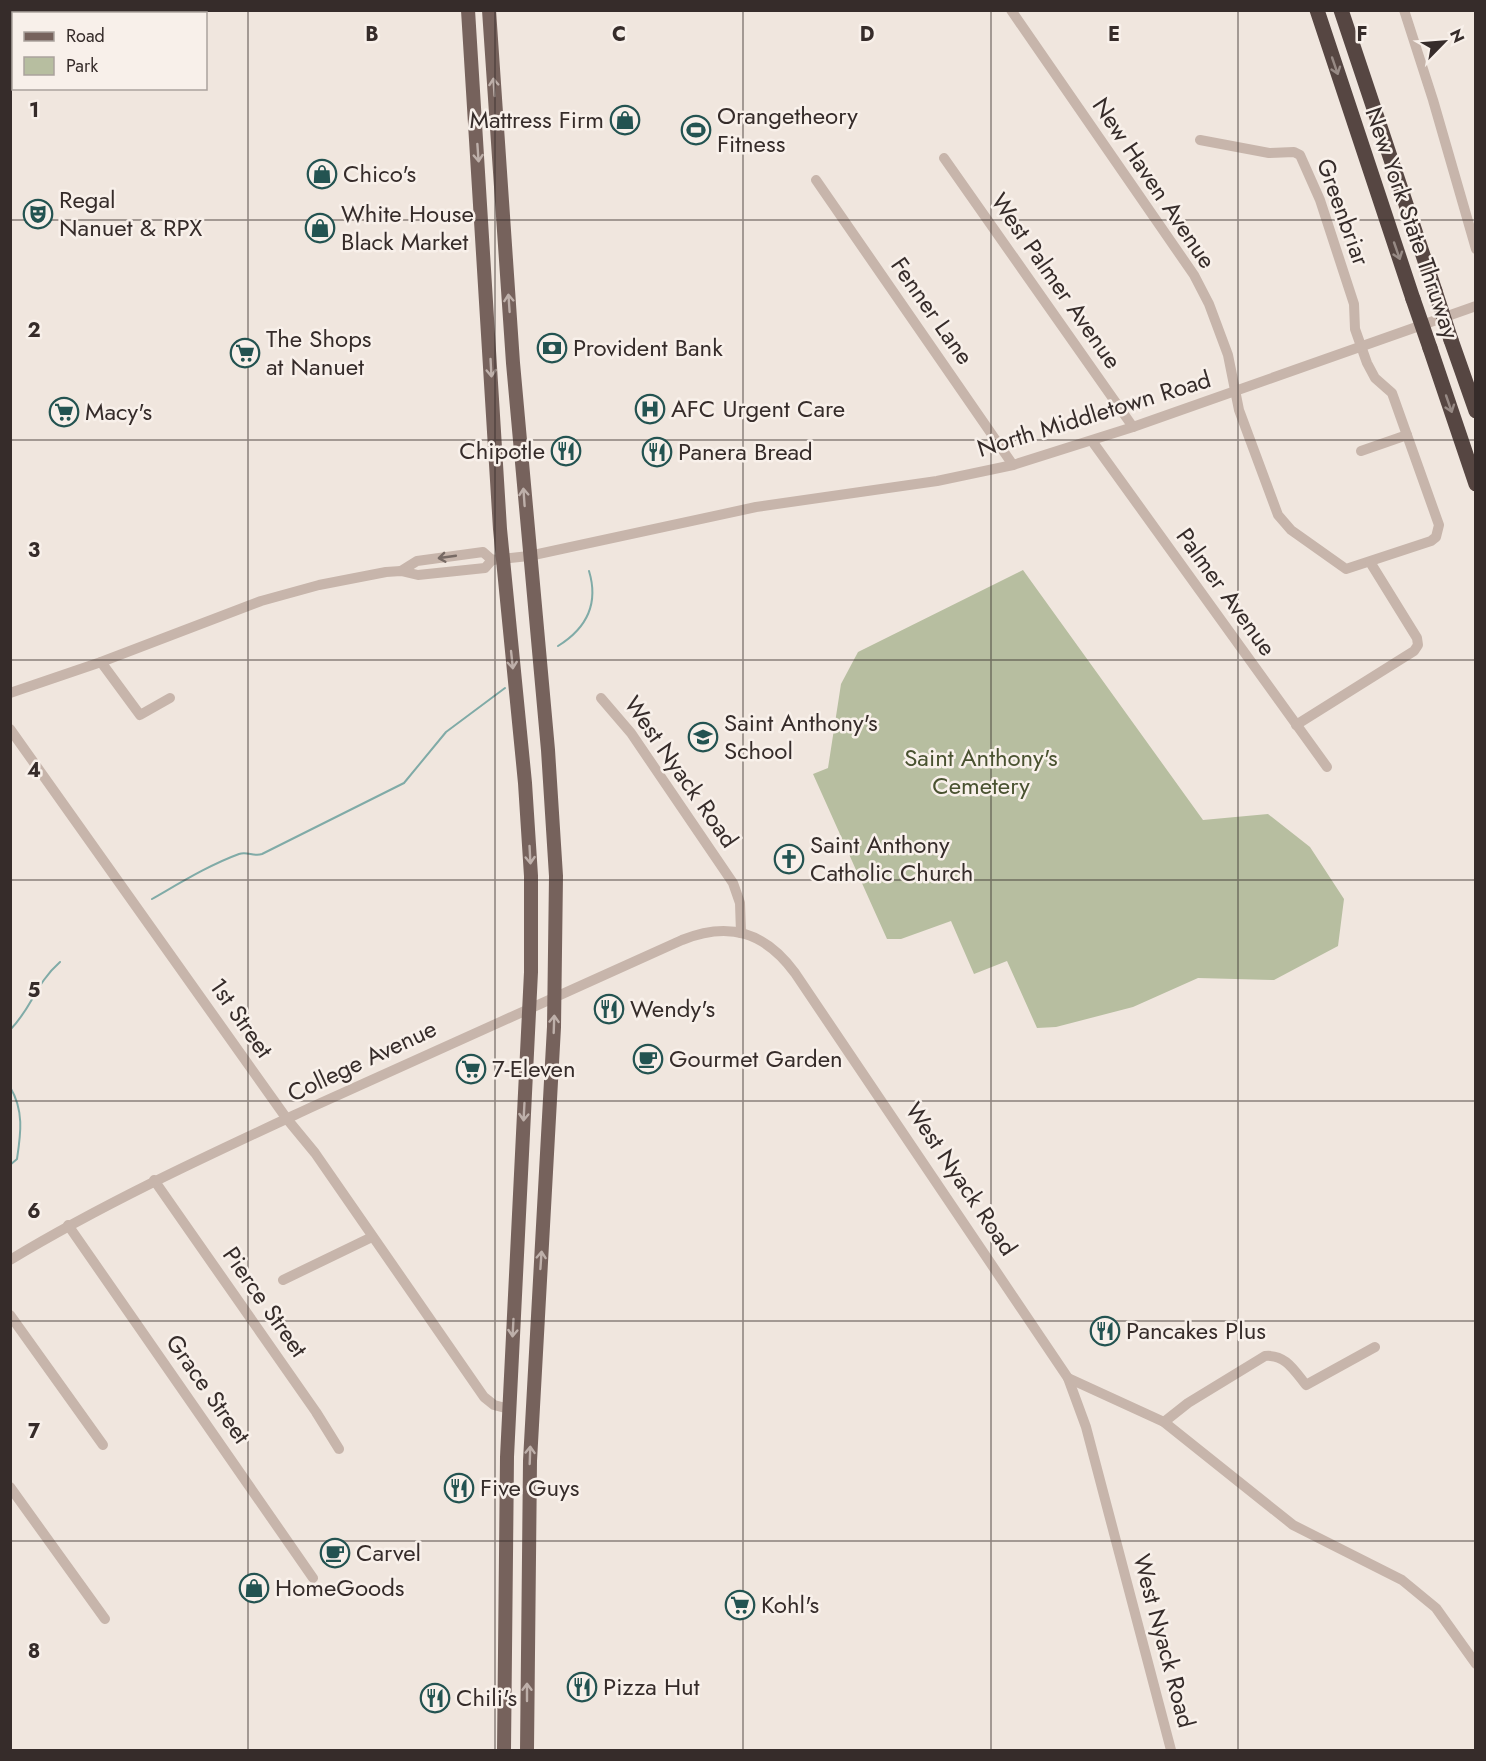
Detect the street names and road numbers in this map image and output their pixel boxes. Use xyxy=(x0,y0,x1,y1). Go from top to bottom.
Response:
street label: New Haven Avenue xyxy=(1084,90,1225,275)
street label: New York State Thruway xyxy=(1356,102,1469,344)
street label: Greenbriar xyxy=(1308,153,1379,271)
street label: West Palmer Avenue xyxy=(983,186,1130,376)
street label: Fenner Lane xyxy=(883,250,982,372)
street label: North Middletown Road xyxy=(973,361,1215,466)
street label: Palmer Avenue xyxy=(1168,520,1285,663)
street label: West Nyack Road xyxy=(616,689,747,855)
street label: 1st Street xyxy=(201,971,282,1065)
street label: College Avenue xyxy=(281,1011,442,1110)
street label: West Nyack Road xyxy=(897,1095,1026,1263)
street label: Pierce Street xyxy=(214,1239,317,1364)
street label: Grace Street xyxy=(158,1327,259,1451)
street label: West Nyack Road xyxy=(1124,1550,1204,1732)

